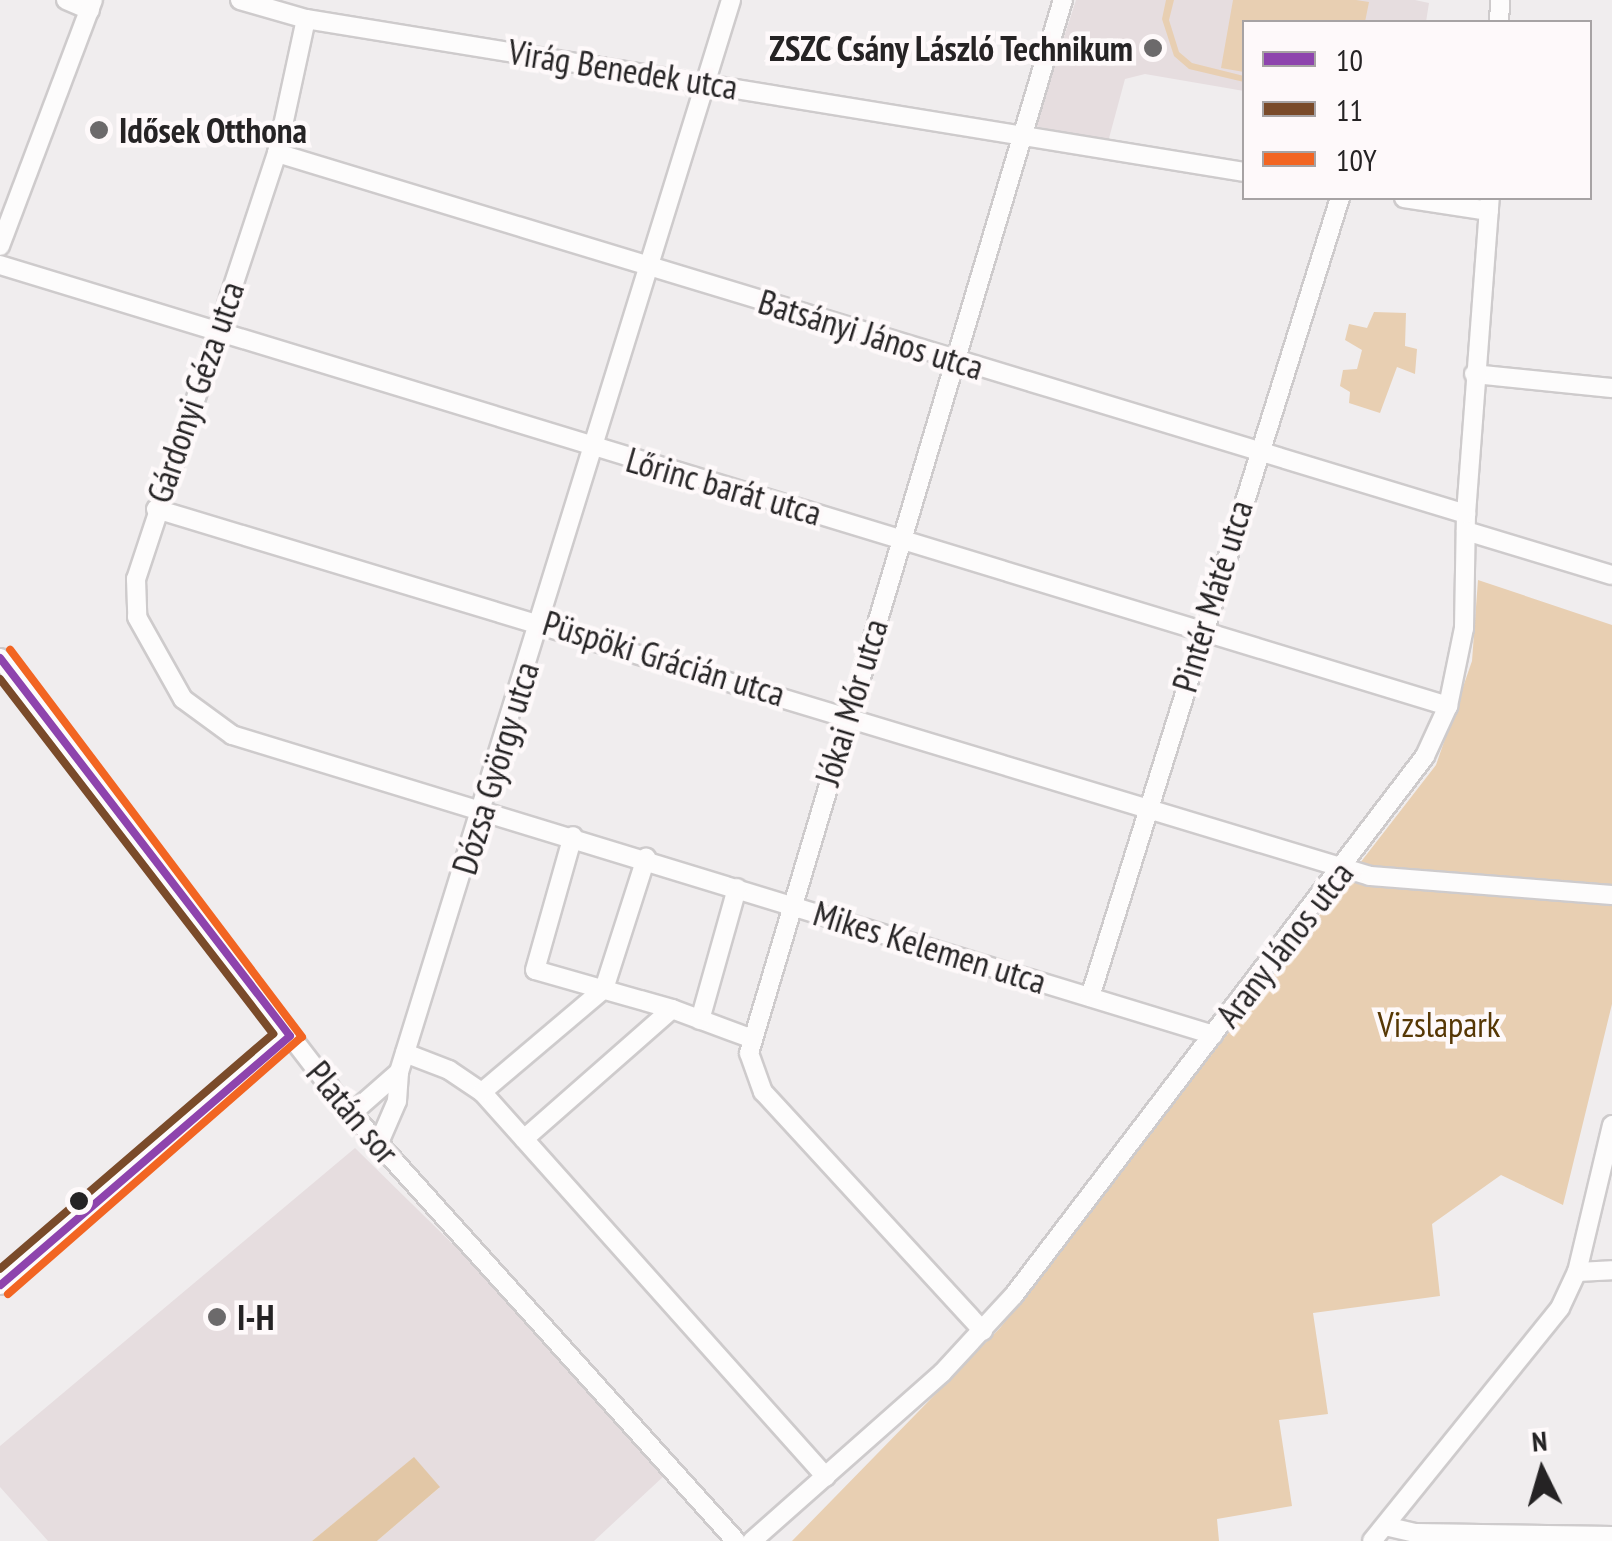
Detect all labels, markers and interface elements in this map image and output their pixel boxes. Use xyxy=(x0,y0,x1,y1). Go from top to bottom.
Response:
legend xyxy=(1242,20,1592,200)
place label: ZSZC Csány László Technikum xyxy=(766,27,1133,69)
street label: Virág Benedek utca xyxy=(505,30,741,108)
marker: ZSZC Csány László Technikum xyxy=(1142,37,1164,59)
text: 10 xyxy=(1336,40,1363,79)
text: 11 xyxy=(1336,90,1363,129)
place label: Idősek Otthona xyxy=(119,109,308,151)
marker: Idősek Otthona xyxy=(88,119,110,141)
text: 10Y xyxy=(1336,140,1377,179)
street label: Gárdonyi Géza utca xyxy=(138,276,252,508)
street label: Batsányi János utca xyxy=(754,280,988,388)
street label: Lőrinc barát utca xyxy=(621,438,827,534)
street label: Pintér Máté utca xyxy=(1163,495,1261,697)
street label: Püspöki Grácián utca xyxy=(538,601,790,715)
street label: Jókai Mór utca xyxy=(806,614,896,790)
street label: Dózsa György utca xyxy=(443,656,547,880)
street label: Arany János utca xyxy=(1206,853,1362,1035)
street label: Mikes Kelemen utca xyxy=(809,892,1051,1002)
park label: Vizslapark xyxy=(1378,1003,1500,1045)
street label: Platán sor xyxy=(298,1052,408,1172)
unlabelled marker xyxy=(69,1191,89,1211)
place label: I-H xyxy=(237,1296,274,1338)
marker: I-H xyxy=(206,1306,228,1328)
north arrow xyxy=(1492,1421,1592,1521)
text: N xyxy=(1530,1422,1548,1460)

